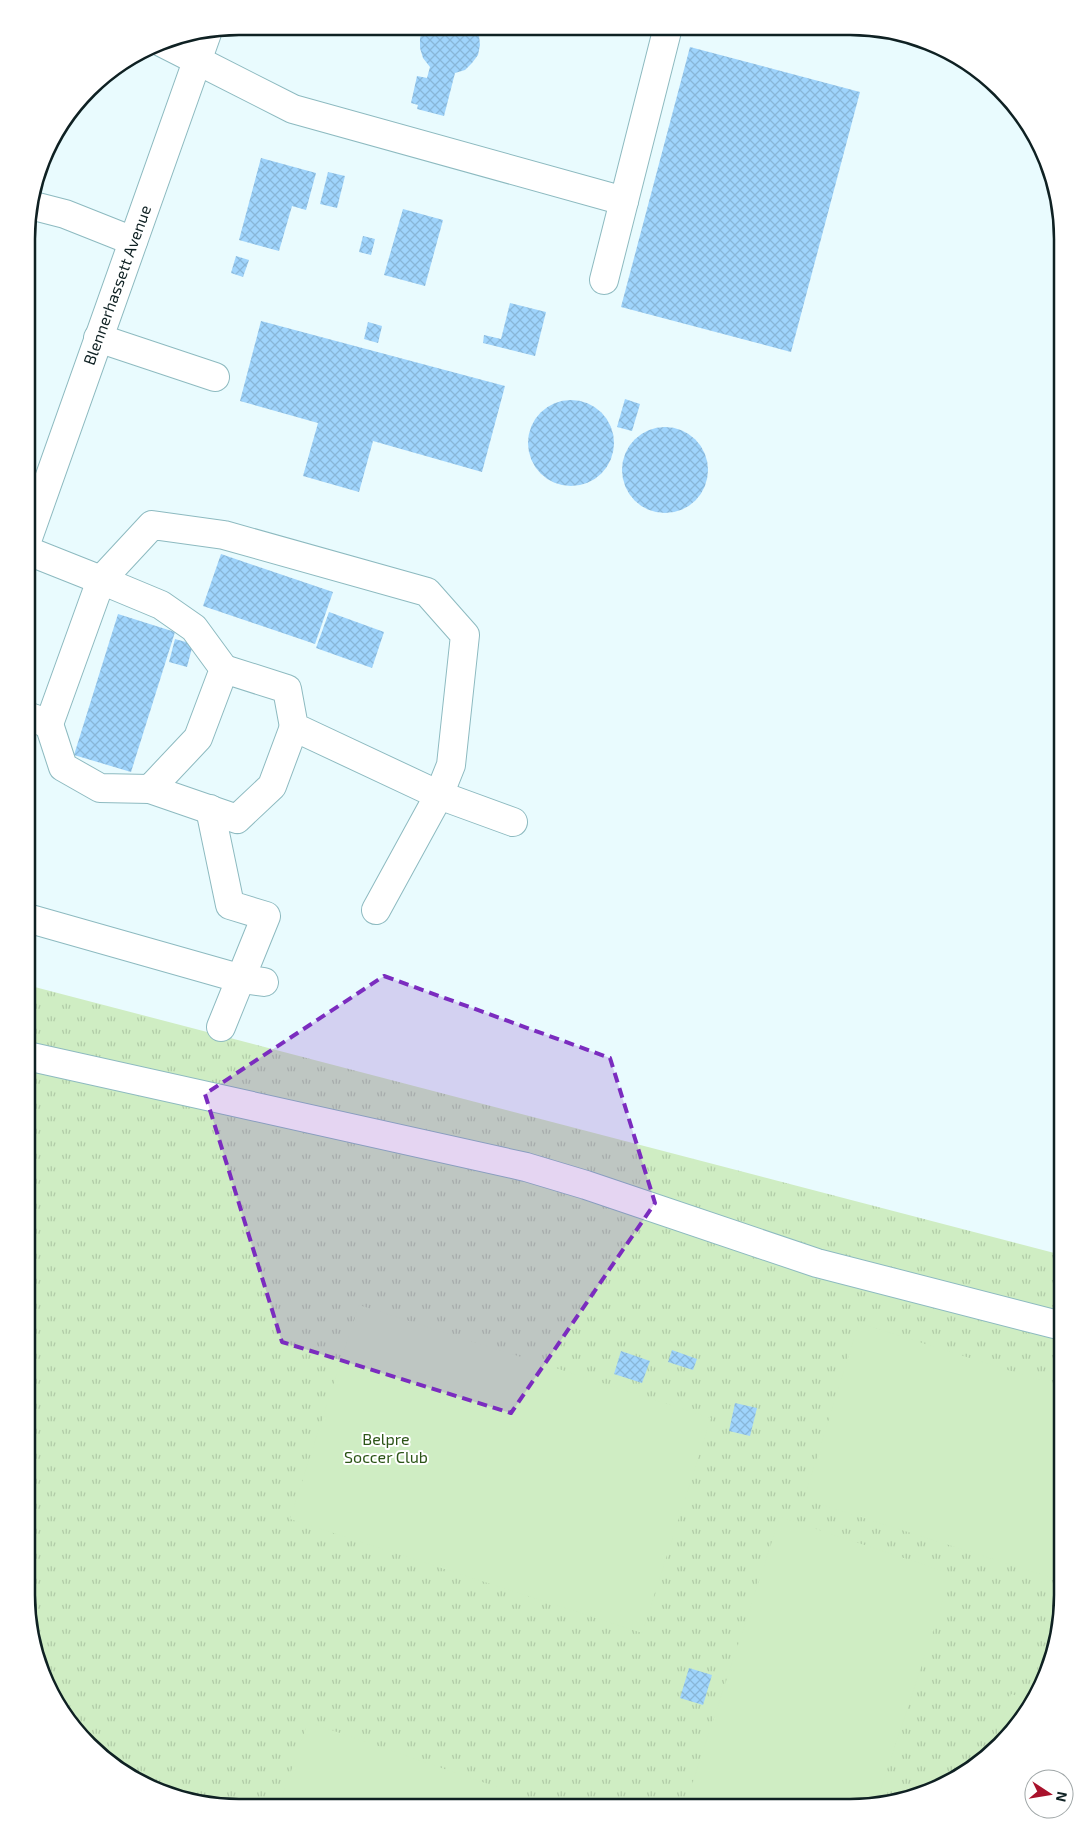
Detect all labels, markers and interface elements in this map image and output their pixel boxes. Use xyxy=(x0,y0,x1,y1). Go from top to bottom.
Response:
street label: Blennerhassett Avenue xyxy=(79,202,154,367)
park label: Belpre Soccer Club xyxy=(344,1429,428,1466)
north arrow xyxy=(1024,1769,1074,1819)
text: N xyxy=(1053,1790,1072,1804)

